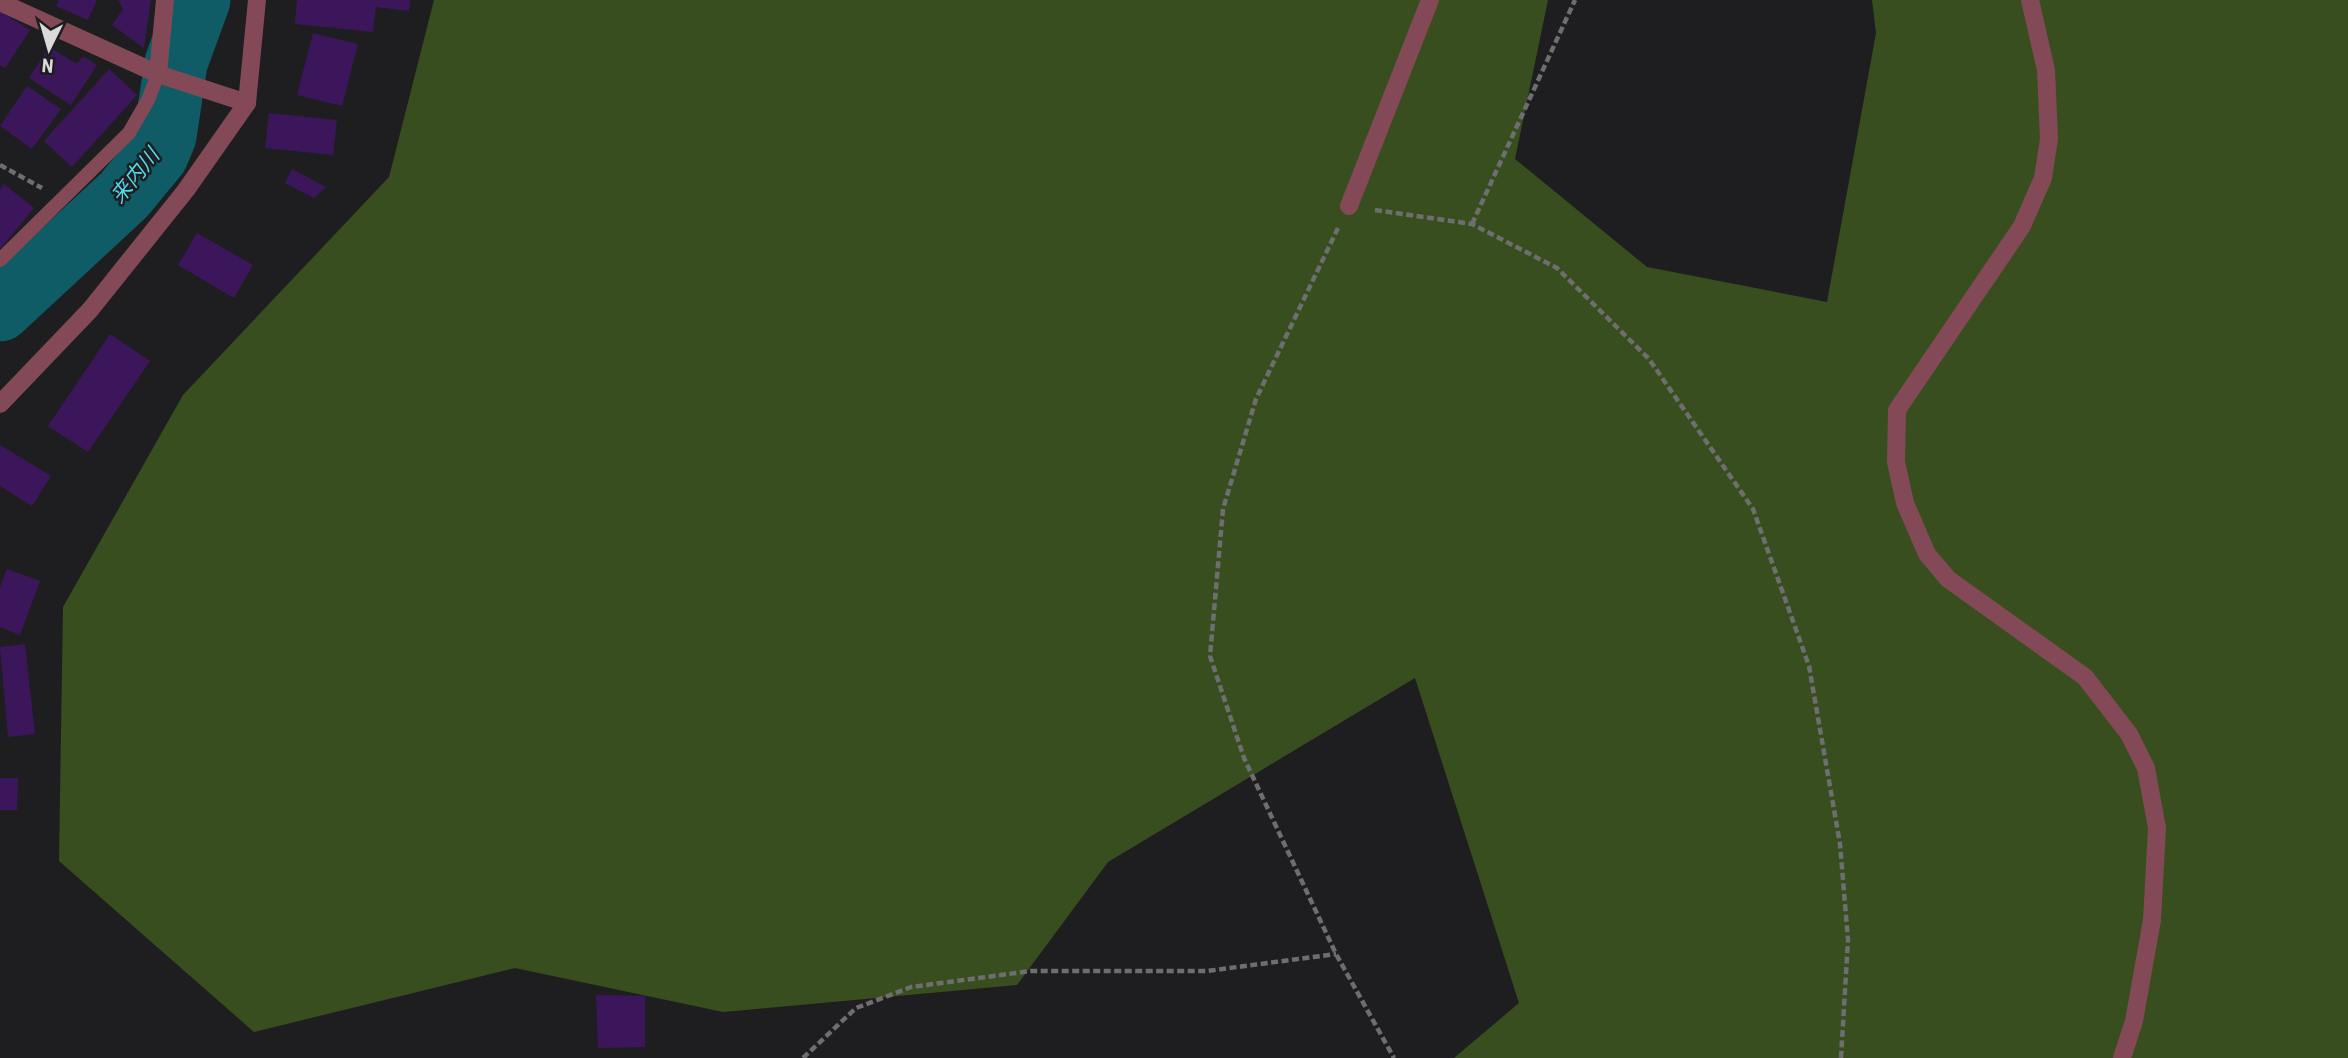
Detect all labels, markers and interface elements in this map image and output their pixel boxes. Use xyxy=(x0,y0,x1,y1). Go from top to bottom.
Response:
north arrow xyxy=(14,14,84,84)
text: N xyxy=(41,53,54,77)
water label: 来内川 xyxy=(106,142,165,208)

